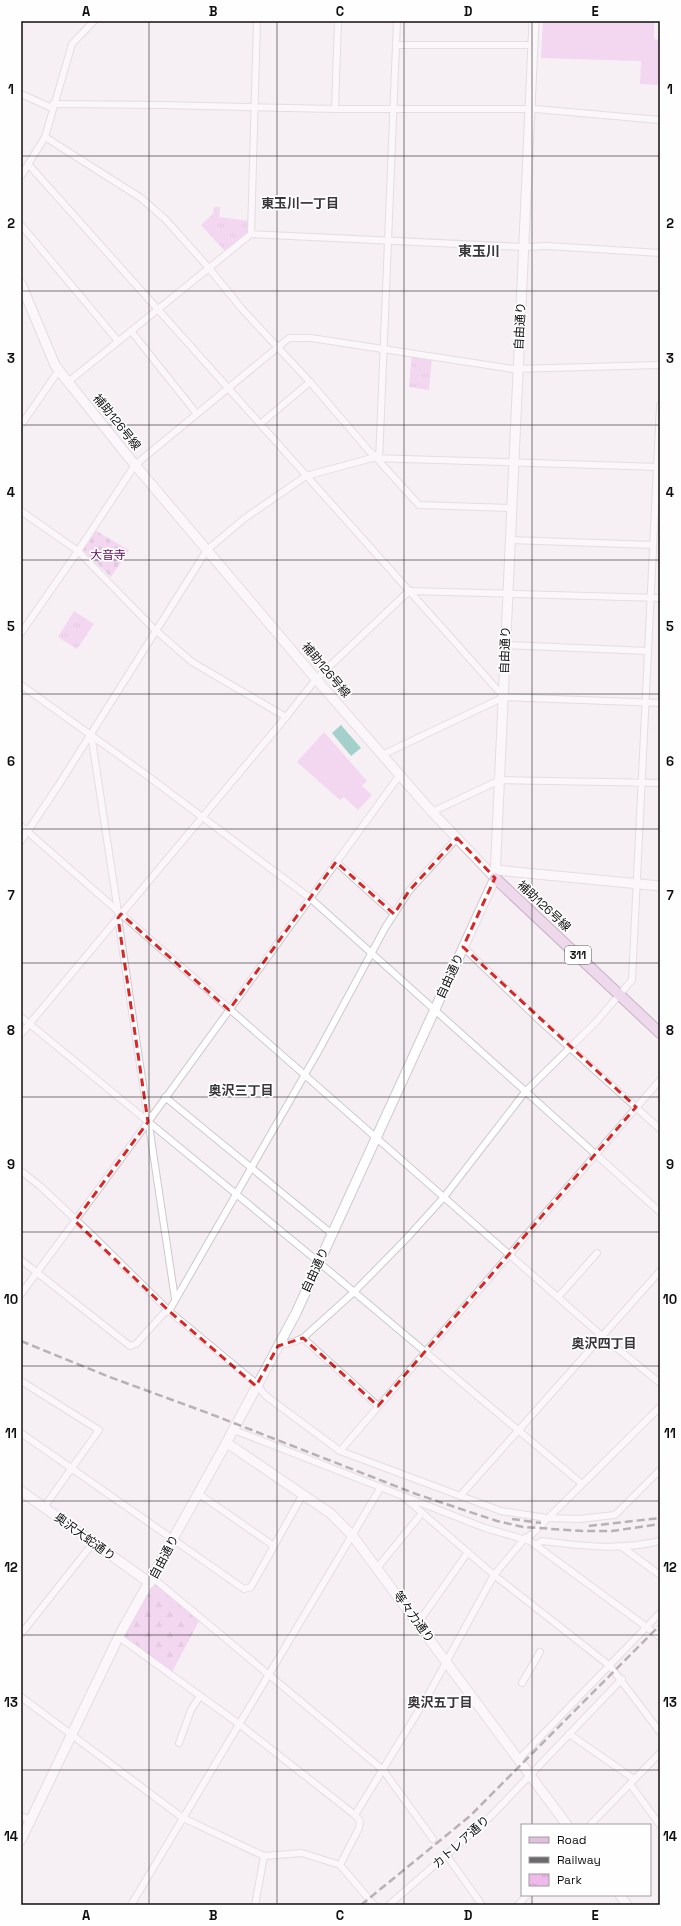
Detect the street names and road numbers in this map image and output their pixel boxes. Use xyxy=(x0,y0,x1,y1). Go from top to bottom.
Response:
street label: 自由通り xyxy=(511,302,529,350)
street label: 補助126号線 xyxy=(90,391,144,453)
street label: 自由通り xyxy=(496,626,514,674)
street label: 補助126号線 xyxy=(298,639,354,701)
street label: 補助126号線 xyxy=(514,877,574,935)
road number: 311 xyxy=(565,946,591,964)
street label: 自由通り xyxy=(433,951,467,1001)
street label: 自由通り xyxy=(298,1245,332,1295)
street label: 奥沢大蛇通り xyxy=(51,1509,119,1565)
street label: 自由通り xyxy=(146,1532,182,1582)
street label: 等々力通り xyxy=(390,1588,438,1646)
street label: カトレア通り xyxy=(429,1812,493,1872)

